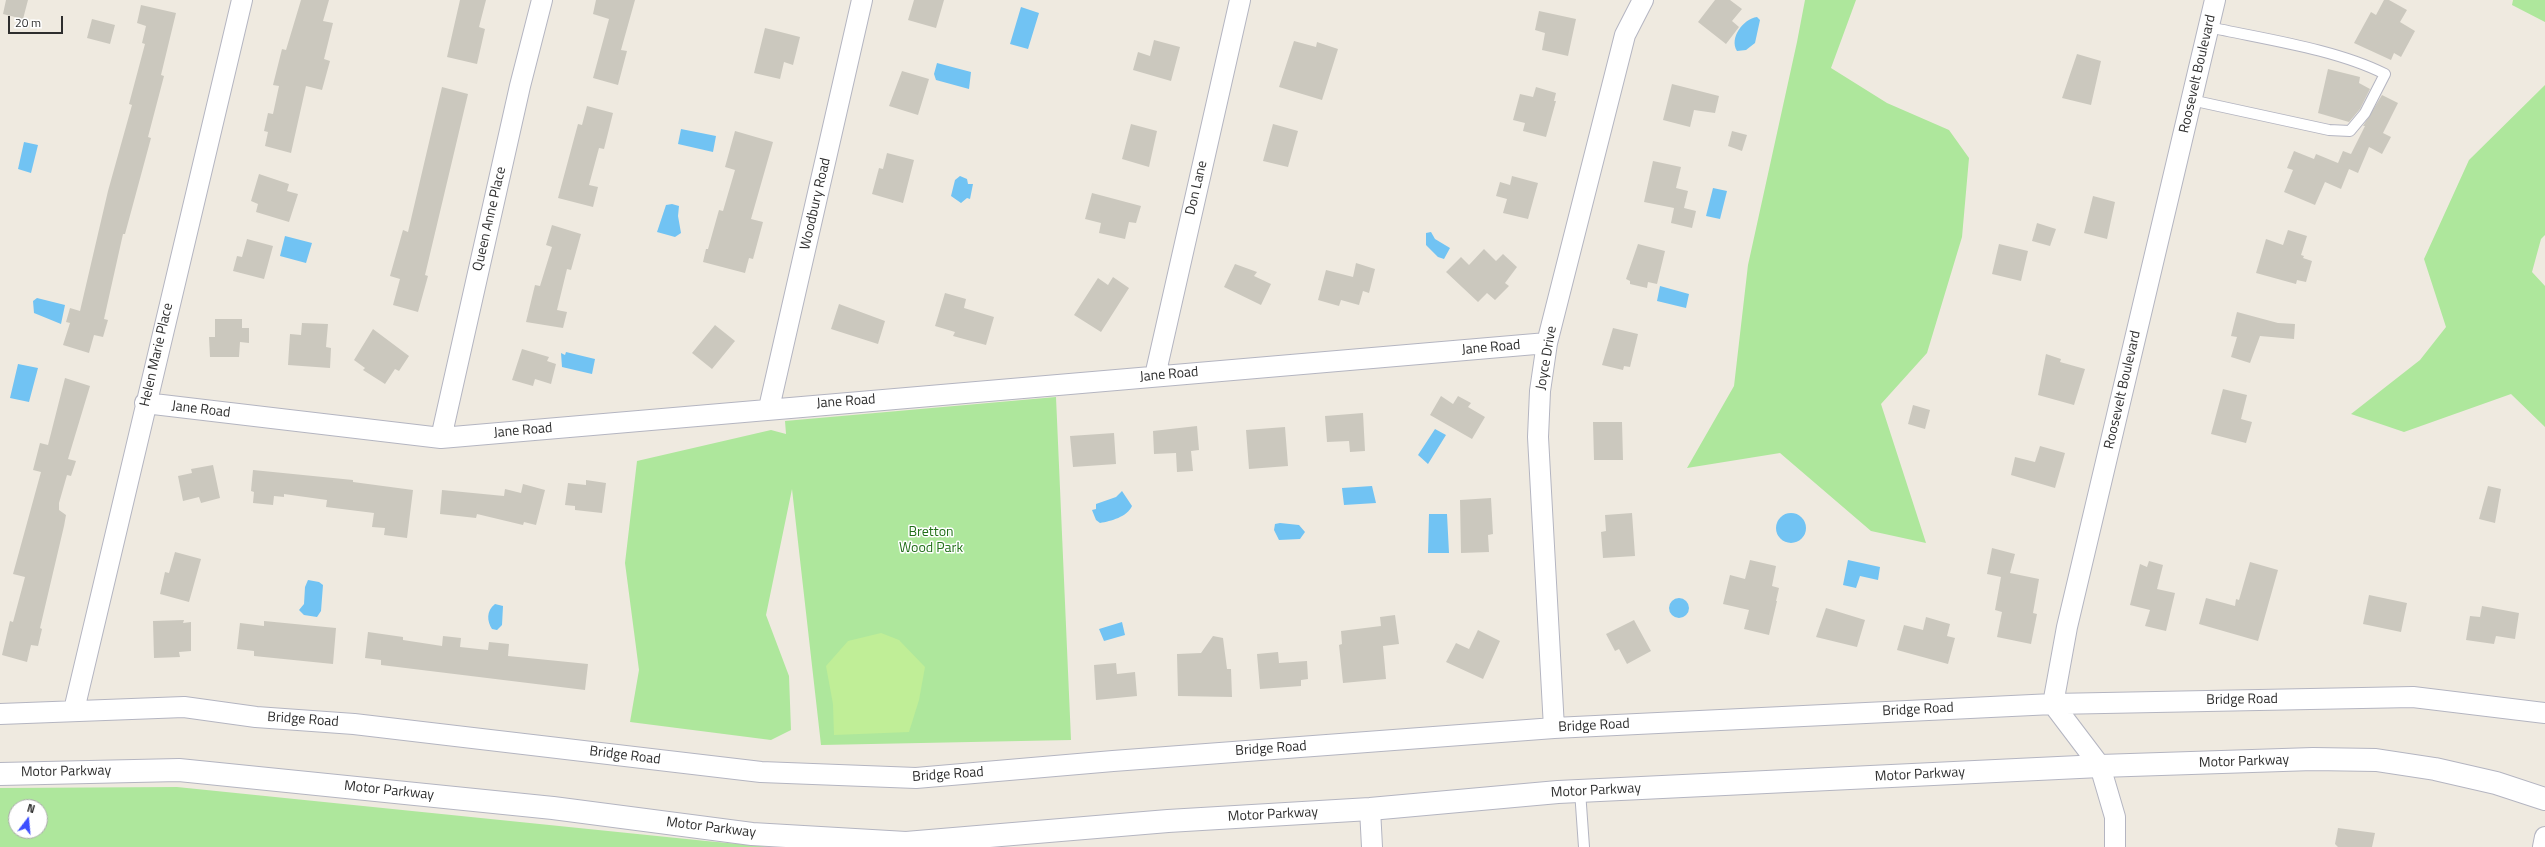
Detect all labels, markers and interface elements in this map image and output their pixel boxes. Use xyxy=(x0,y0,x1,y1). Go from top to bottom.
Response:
scale bar xyxy=(10,8,65,34)
text: 20 m xyxy=(15,13,41,32)
street label: Roosevelt Boulevard xyxy=(2176,13,2220,135)
street label: Woodbury Road xyxy=(797,156,835,252)
street label: Don Lane xyxy=(1183,159,1211,217)
street label: Queen Anne Place xyxy=(470,165,510,273)
street label: Helen Marie Place xyxy=(137,302,177,408)
street label: Joyce Drive xyxy=(1533,325,1561,391)
street label: Roosevelt Boulevard xyxy=(2101,329,2145,451)
street label: Jane Road xyxy=(1461,337,1521,359)
street label: Jane Road xyxy=(1139,364,1199,386)
street label: Jane Road xyxy=(816,392,876,412)
street label: Jane Road xyxy=(171,398,231,422)
street label: Jane Road xyxy=(493,420,553,442)
park label: Bretton Wood Park xyxy=(899,525,963,558)
street label: Bridge Road xyxy=(2206,691,2278,709)
street label: Bridge Road xyxy=(1882,700,1954,720)
street label: Bridge Road xyxy=(267,709,339,731)
street label: Bridge Road xyxy=(1558,716,1630,736)
street label: Bridge Road xyxy=(1235,738,1307,760)
street label: Bridge Road xyxy=(588,743,662,769)
street label: Motor Parkway xyxy=(2199,752,2289,772)
street label: Motor Parkway xyxy=(21,763,111,781)
street label: Bridge Road xyxy=(912,764,984,786)
street label: Motor Parkway xyxy=(1874,764,1966,786)
street label: Motor Parkway xyxy=(343,778,435,804)
street label: Motor Parkway xyxy=(1550,780,1642,802)
north arrow xyxy=(8,799,48,839)
text: N xyxy=(25,800,37,817)
street label: Motor Parkway xyxy=(1227,804,1319,826)
street label: Motor Parkway xyxy=(665,814,757,842)

